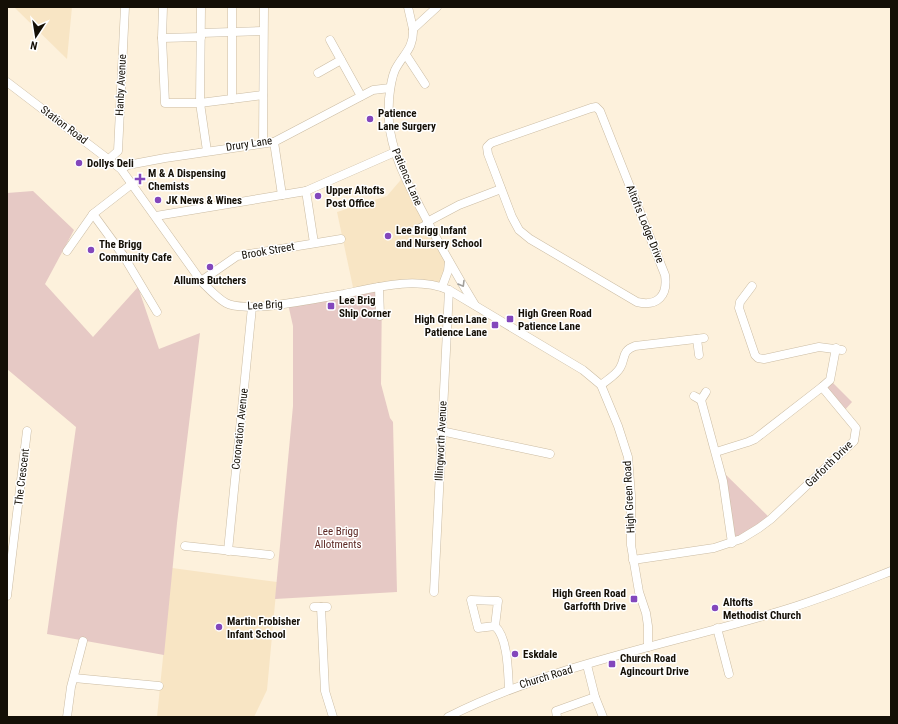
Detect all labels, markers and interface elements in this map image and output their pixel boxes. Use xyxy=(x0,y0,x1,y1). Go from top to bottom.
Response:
north arrow xyxy=(16,16,56,56)
text: N xyxy=(29,38,39,52)
street label: Hanby Avenue xyxy=(113,54,129,116)
street label: Station Road xyxy=(38,103,90,147)
place label: Patience Lane Surgery xyxy=(378,107,436,133)
marker: Patience Lane Surgery xyxy=(365,114,375,124)
street label: Drury Lane xyxy=(225,134,273,154)
street label: Patience Lane xyxy=(389,146,425,208)
place label: Dollys Deli xyxy=(87,157,134,170)
marker: Dollys Deli xyxy=(74,158,84,168)
place label: M & A Dispensing Chemists xyxy=(148,167,226,193)
marker: M & A Dispensing Chemists xyxy=(135,174,145,184)
street label: Altofts Lodge Drive xyxy=(623,183,667,265)
place label: Upper Altofts Post Office xyxy=(326,184,385,210)
marker: Upper Altofts Post Office xyxy=(313,191,323,201)
place label: JK News & Wines xyxy=(166,194,242,207)
marker: JK News & Wines xyxy=(153,195,163,205)
place label: Lee Brigg Infant and Nursery School xyxy=(396,224,482,250)
marker: Lee Brigg Infant and Nursery School xyxy=(383,231,393,241)
place label: The Brigg Community Cafe xyxy=(99,238,172,264)
street label: Brook Street xyxy=(240,240,296,262)
marker: The Brigg Community Cafe xyxy=(86,245,96,255)
marker: Allums Butchers xyxy=(205,262,215,272)
place label: Allums Butchers xyxy=(174,274,246,287)
one-way arrow xyxy=(457,280,465,287)
place label: Lee Brig Ship Corner xyxy=(339,294,391,320)
street label: Lee Brig xyxy=(247,298,283,312)
marker: Lee Brig Ship Corner xyxy=(326,301,336,311)
place label: High Green Road Patience Lane xyxy=(518,307,592,333)
place label: High Green Lane Patience Lane xyxy=(414,313,487,339)
marker: High Green Road Patience Lane xyxy=(505,314,515,324)
marker: High Green Lane Patience Lane xyxy=(490,320,500,330)
street label: Coronation Avenue xyxy=(229,388,251,470)
street label: Illingworth Avenue xyxy=(432,401,450,481)
street label: Garforth Drive xyxy=(803,438,855,490)
street label: The Crescent xyxy=(12,448,32,506)
street label: High Green Road xyxy=(621,460,637,534)
park label: Lee Brigg Allotments xyxy=(314,525,362,551)
place label: High Green Road Garfofth Drive xyxy=(552,587,626,613)
marker: High Green Road Garfofth Drive xyxy=(629,594,639,604)
place label: Altofts Methodist Church xyxy=(723,596,801,622)
marker: Altofts Methodist Church xyxy=(710,603,720,613)
place label: Martin Frobisher Infant School xyxy=(227,615,300,641)
marker: Martin Frobisher Infant School xyxy=(214,622,224,632)
place label: Eskdale xyxy=(523,648,557,661)
marker: Eskdale xyxy=(510,649,520,659)
place label: Church Road Agincourt Drive xyxy=(620,652,689,678)
marker: Church Road Agincourt Drive xyxy=(607,659,617,669)
street label: Church Road xyxy=(518,663,574,691)

